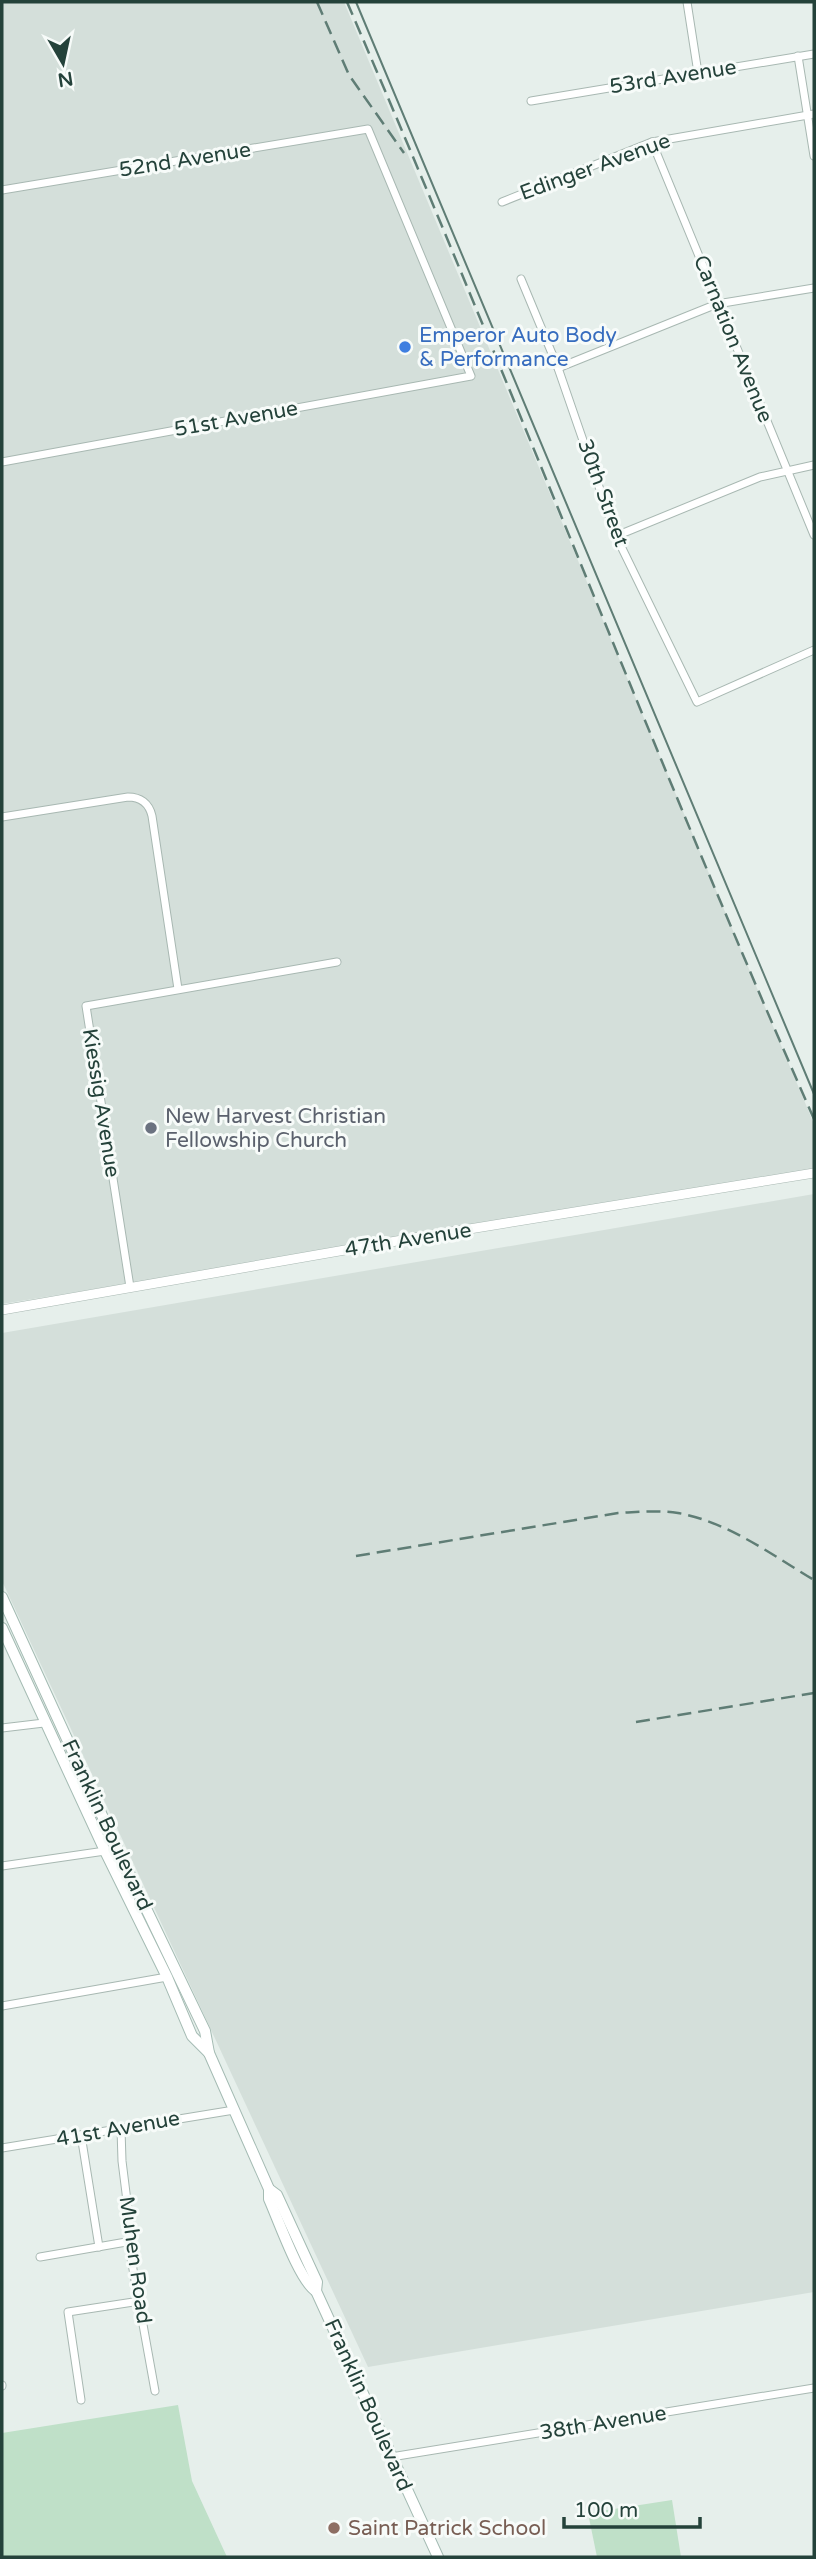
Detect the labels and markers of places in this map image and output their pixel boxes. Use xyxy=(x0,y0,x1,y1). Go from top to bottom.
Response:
place label: Emperor Auto Body & Performance xyxy=(419,323,617,372)
marker: Emperor Auto Body & Performance xyxy=(397,339,413,355)
place label: New Harvest Christian Fellowship Church xyxy=(165,1104,386,1153)
marker: New Harvest Christian Fellowship Church xyxy=(143,1120,159,1136)
place label: Saint Patrick School xyxy=(348,2516,546,2541)
marker: Saint Patrick School xyxy=(326,2520,342,2536)

